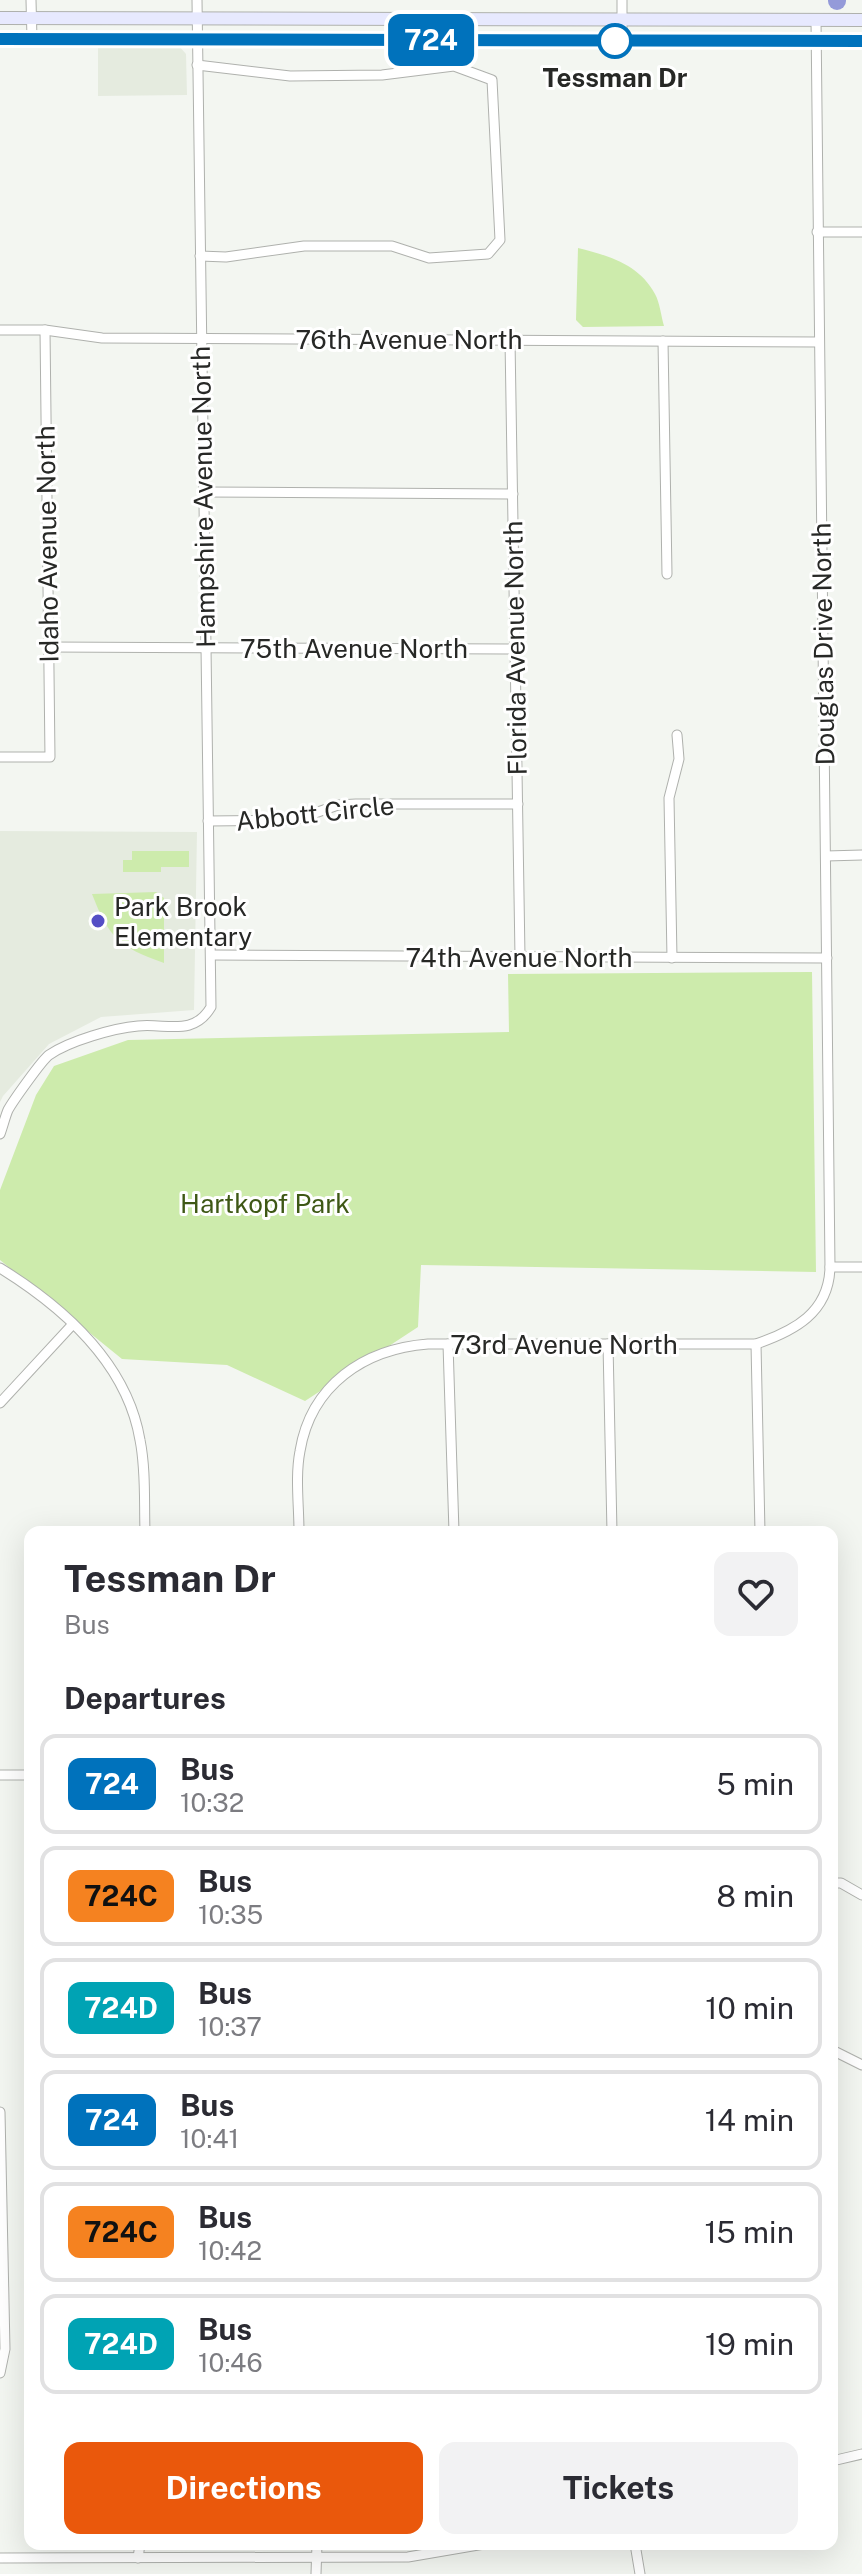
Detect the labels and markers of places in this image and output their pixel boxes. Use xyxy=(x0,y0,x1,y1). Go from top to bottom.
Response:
marker: Tessman Dr xyxy=(598,24,632,58)
place label: Tessman Dr xyxy=(543,62,688,93)
place label: Park Brook Elementary xyxy=(114,891,252,952)
marker: Park Brook Elementary xyxy=(89,912,107,930)

